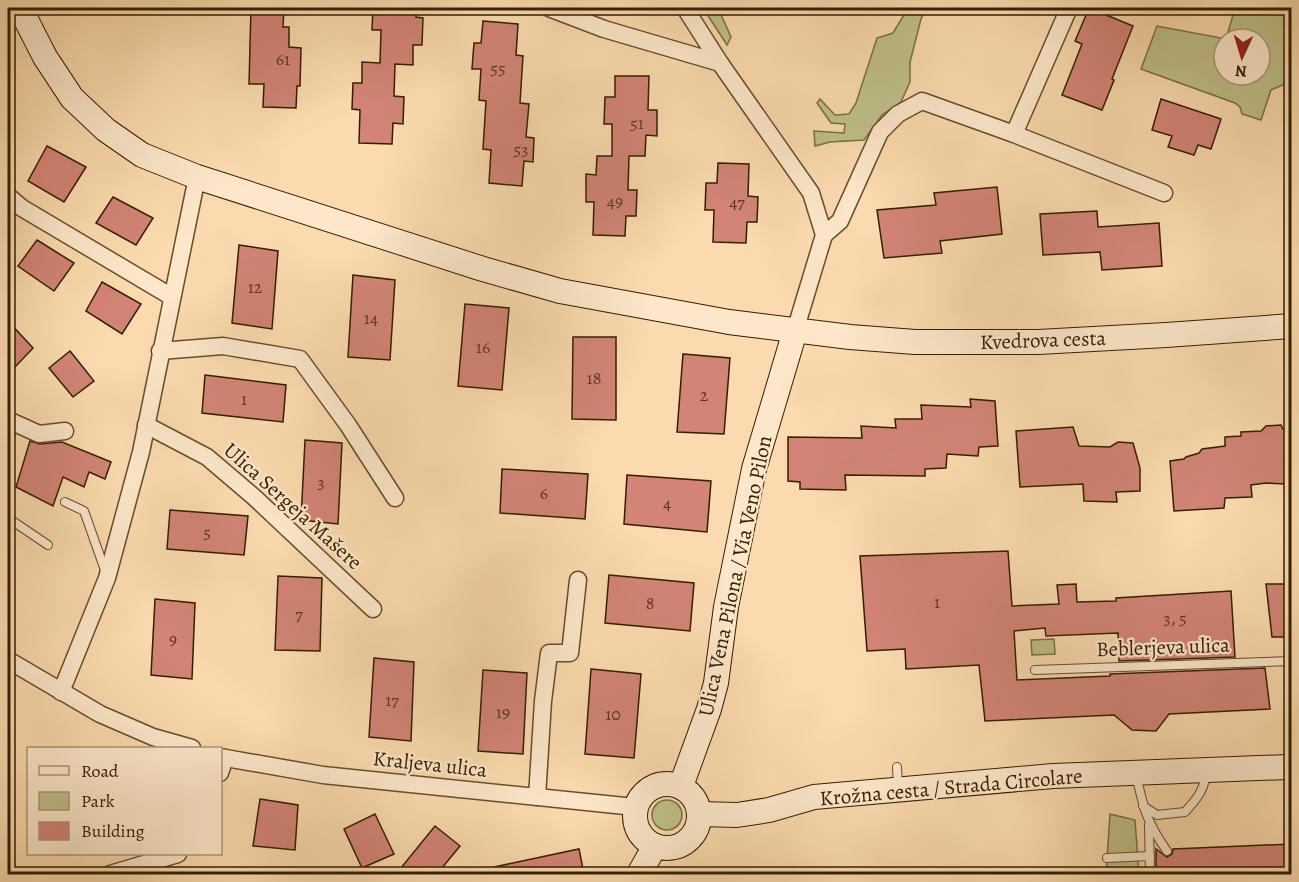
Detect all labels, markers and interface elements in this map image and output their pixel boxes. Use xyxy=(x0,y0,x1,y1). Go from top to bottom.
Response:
north arrow xyxy=(1212,27,1272,87)
house number: 61 xyxy=(276,47,290,71)
house number: 55 xyxy=(490,56,506,80)
text: N xyxy=(1234,60,1248,82)
house number: 51 xyxy=(630,111,644,135)
house number: 53 xyxy=(513,137,529,161)
house number: 49 xyxy=(607,189,623,213)
house number: 47 xyxy=(729,190,745,214)
house number: 12 xyxy=(248,275,263,299)
house number: 14 xyxy=(364,306,378,330)
street label: Kvedrova cesta xyxy=(979,324,1107,356)
house number: 16 xyxy=(476,335,490,359)
house number: 18 xyxy=(587,366,601,390)
house number: 2 xyxy=(700,383,709,407)
house number: 1 xyxy=(241,387,247,411)
street label: Ulica Vena Pilona / Via Veno Pilon xyxy=(692,433,778,719)
street label: Ulica Sergeja Mašere xyxy=(218,436,368,576)
house number: 3 xyxy=(317,470,325,494)
house number: 6 xyxy=(540,481,548,505)
house number: 4 xyxy=(663,491,671,515)
house number: 5 xyxy=(203,520,211,544)
house number: 1 xyxy=(934,590,940,614)
house number: 8 xyxy=(646,591,654,615)
house number: 7 xyxy=(295,602,303,626)
house number: 3, 5 xyxy=(1163,606,1187,630)
house number: 9 xyxy=(169,627,177,651)
street label: Beblerjeva ulica xyxy=(1096,631,1230,663)
house number: 17 xyxy=(385,688,399,712)
house number: 19 xyxy=(496,700,510,724)
house number: 10 xyxy=(605,702,621,726)
street label: Kraljeva ulica xyxy=(372,744,489,784)
legend xyxy=(27,747,222,855)
text: Road xyxy=(81,759,119,783)
street label: Krožna cesta / Strada Circolare xyxy=(819,762,1083,812)
text: Park xyxy=(81,789,115,813)
text: Building xyxy=(81,819,145,843)

